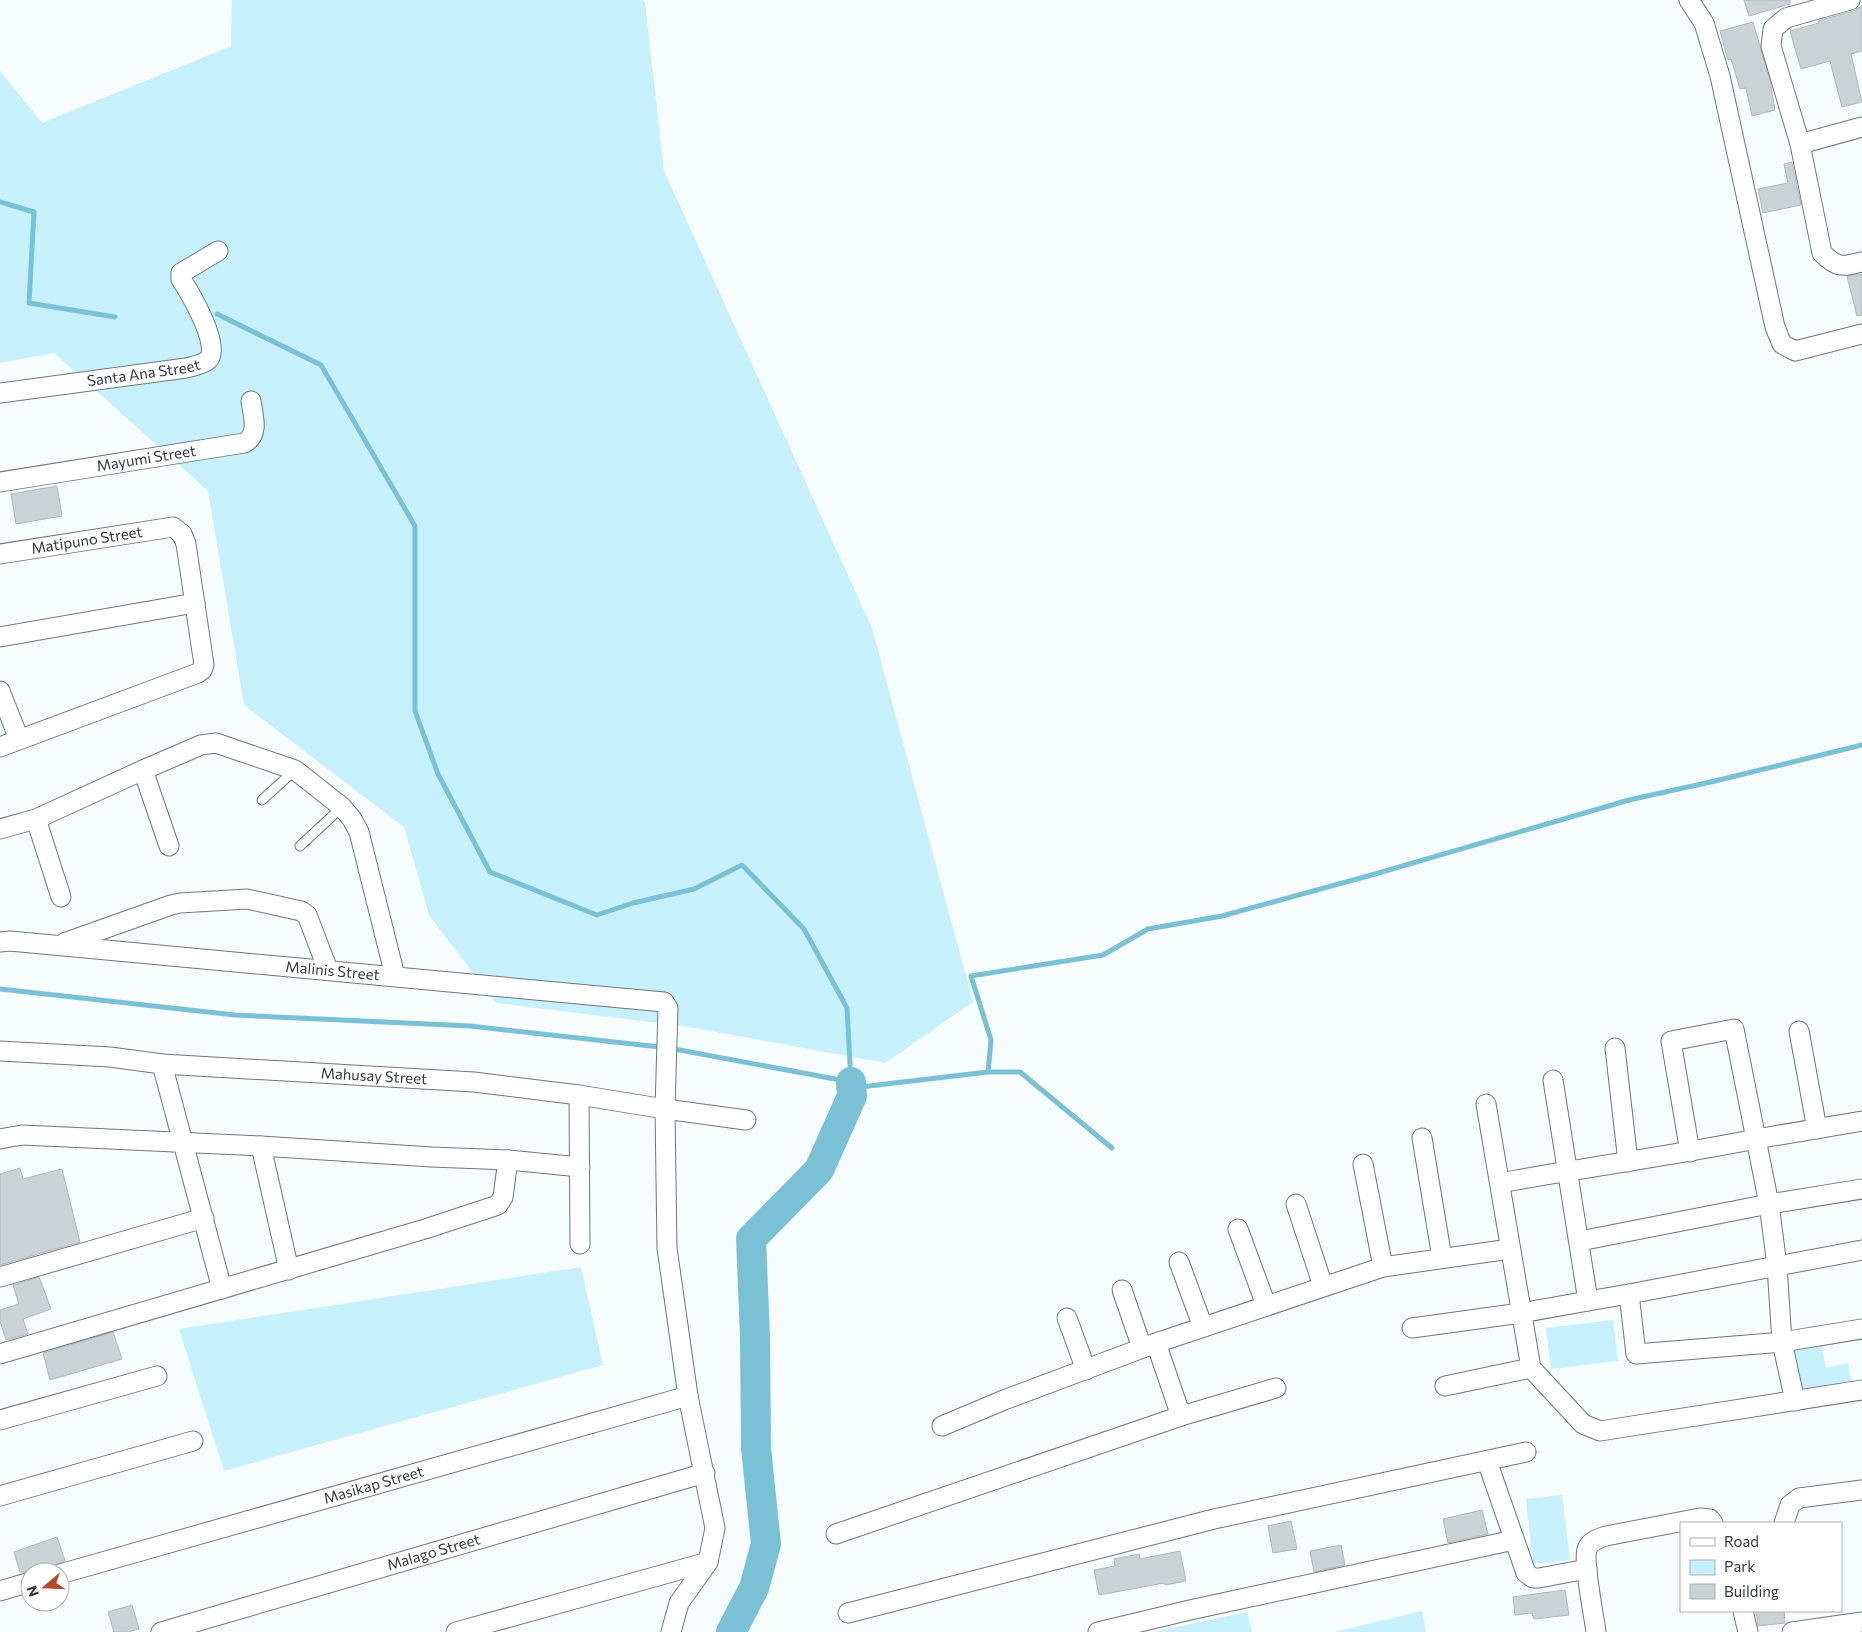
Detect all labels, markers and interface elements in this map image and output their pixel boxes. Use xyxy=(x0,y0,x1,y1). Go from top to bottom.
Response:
street label: Santa Ana Street xyxy=(86,355,202,389)
street label: Mayumi Street xyxy=(95,441,197,474)
street label: Matipuno Street xyxy=(30,522,144,557)
street label: Malinis Street xyxy=(285,957,380,983)
street label: Mahusay Street xyxy=(320,1063,428,1087)
street label: Masikap Street xyxy=(321,1461,425,1507)
legend xyxy=(1680,1522,1842,1612)
street label: Malago Street xyxy=(385,1529,482,1573)
text: Road xyxy=(1724,1532,1759,1550)
text: Park xyxy=(1724,1557,1755,1575)
north arrow xyxy=(20,1562,70,1612)
text: Building xyxy=(1724,1582,1779,1600)
text: N xyxy=(22,1584,42,1599)

